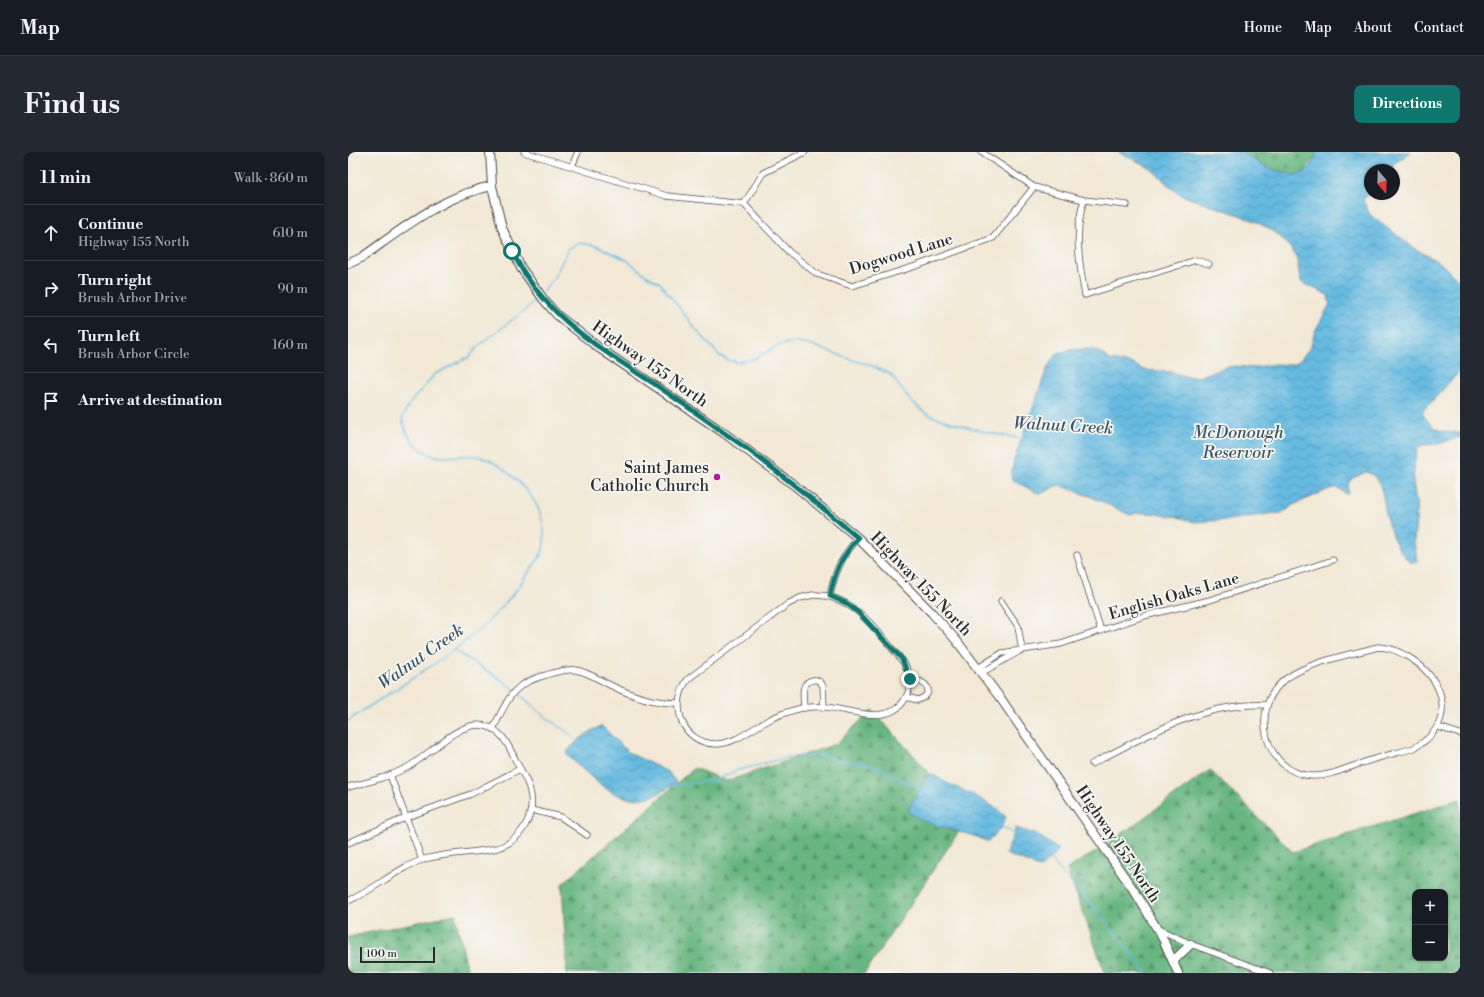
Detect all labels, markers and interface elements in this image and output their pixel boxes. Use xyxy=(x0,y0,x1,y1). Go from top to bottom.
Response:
text: Map xyxy=(20,16,60,40)
text: Home xyxy=(1244,19,1282,37)
text: Map xyxy=(1304,19,1332,37)
text: About xyxy=(1354,19,1392,37)
text: Contact xyxy=(1414,19,1464,37)
button: Directions xyxy=(1354,85,1460,123)
text: Find us xyxy=(24,87,120,122)
north arrow xyxy=(1364,164,1400,200)
text: 11 min xyxy=(40,167,91,189)
text: Walk · 860 m xyxy=(234,170,308,186)
text: Continue xyxy=(78,215,143,234)
icon: ahead xyxy=(40,222,62,244)
text: 610 m xyxy=(273,225,308,241)
street label: Dogwood Lane xyxy=(847,229,955,279)
text: Highway 155 North xyxy=(78,234,190,250)
route start xyxy=(503,242,521,260)
text: Turn right xyxy=(78,271,152,290)
icon: right xyxy=(40,278,62,300)
text: 90 m xyxy=(277,281,308,297)
text: Brush Arbor Drive xyxy=(78,290,187,306)
street label: Highway 155 North xyxy=(588,316,712,412)
text: Turn left xyxy=(78,327,140,346)
icon: left xyxy=(40,334,62,356)
text: 160 m xyxy=(272,337,308,353)
text: Brush Arbor Circle xyxy=(78,346,190,362)
icon: arrive xyxy=(40,390,62,412)
text: Arrive at destination xyxy=(78,391,222,410)
water label: Walnut Creek xyxy=(1013,412,1113,440)
water label: McDonough Reservoir xyxy=(1192,422,1284,464)
place label: Saint James Catholic Church xyxy=(590,458,709,496)
marker: Saint James Catholic Church xyxy=(712,472,722,482)
street label: Highway 155 North xyxy=(866,528,976,641)
street label: English Oaks Lane xyxy=(1106,568,1242,624)
water label: Walnut Creek xyxy=(374,619,468,695)
route end xyxy=(901,670,919,688)
street label: Highway 155 North xyxy=(1071,782,1165,907)
map controls xyxy=(1412,889,1448,961)
button: + xyxy=(1412,889,1448,925)
button: − xyxy=(1412,925,1448,961)
scale bar xyxy=(360,945,435,964)
text: 100 m xyxy=(366,947,397,961)

